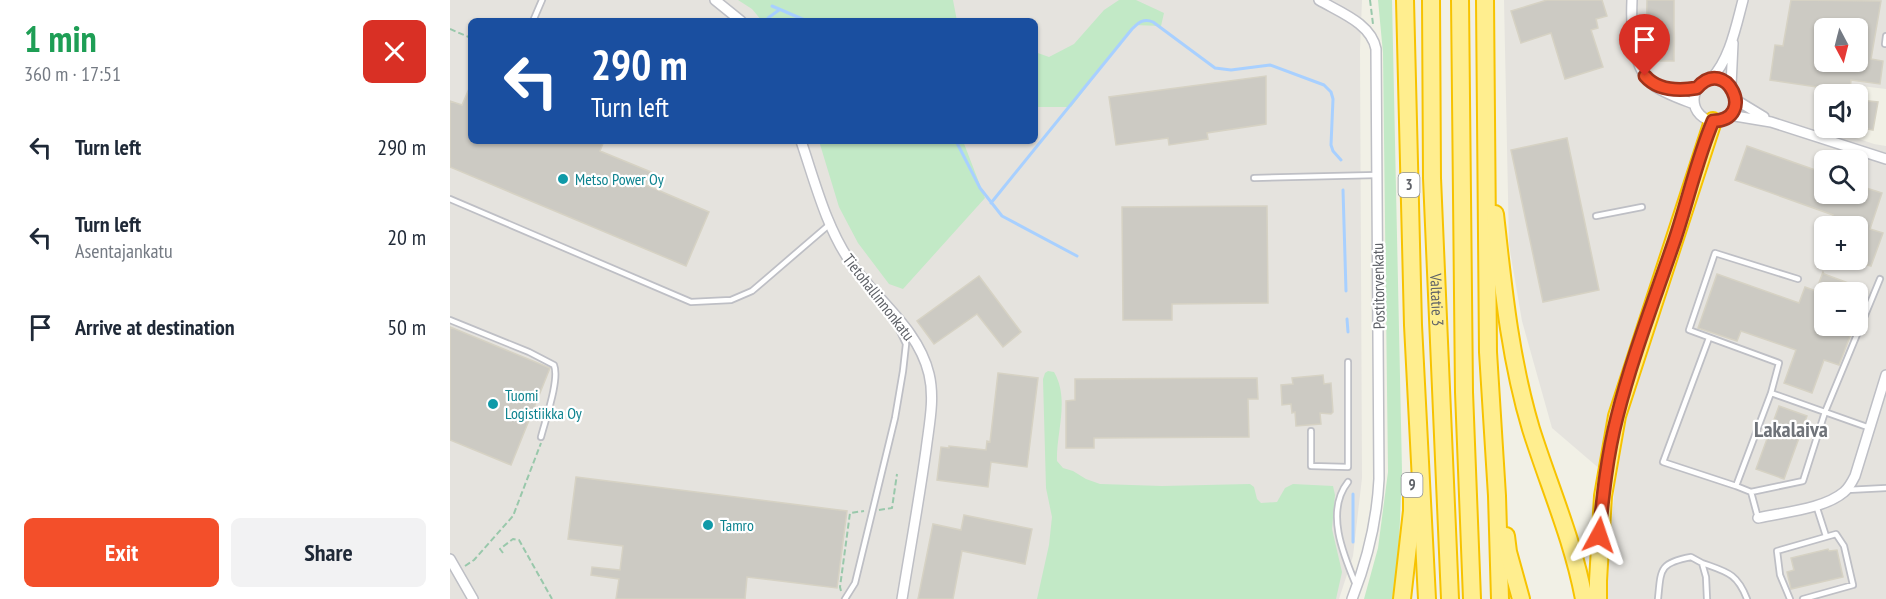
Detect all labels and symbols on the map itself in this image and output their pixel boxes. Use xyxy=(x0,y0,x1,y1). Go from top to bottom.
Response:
pin xyxy=(1619,14,1670,76)
north arrow xyxy=(1814,18,1868,72)
place label: Metso Power Oy xyxy=(575,169,664,189)
marker: Metso Power Oy xyxy=(556,172,570,186)
road number: 3 xyxy=(1398,173,1420,197)
street label: Postitorvenkatu xyxy=(1367,243,1389,329)
street label: Tietohallinnonkatu xyxy=(839,250,919,344)
street label: Valtatie 3 xyxy=(1426,272,1448,327)
place label: Tuomi Logistiikka Oy xyxy=(505,385,582,423)
marker: Tuomi Logistiikka Oy xyxy=(486,397,500,411)
district label: Lakalaiva xyxy=(1754,415,1828,443)
road number: 9 xyxy=(1402,473,1422,497)
position arrow xyxy=(1567,503,1631,567)
place label: Tamro xyxy=(720,515,754,535)
marker: Tamro xyxy=(701,518,715,532)

